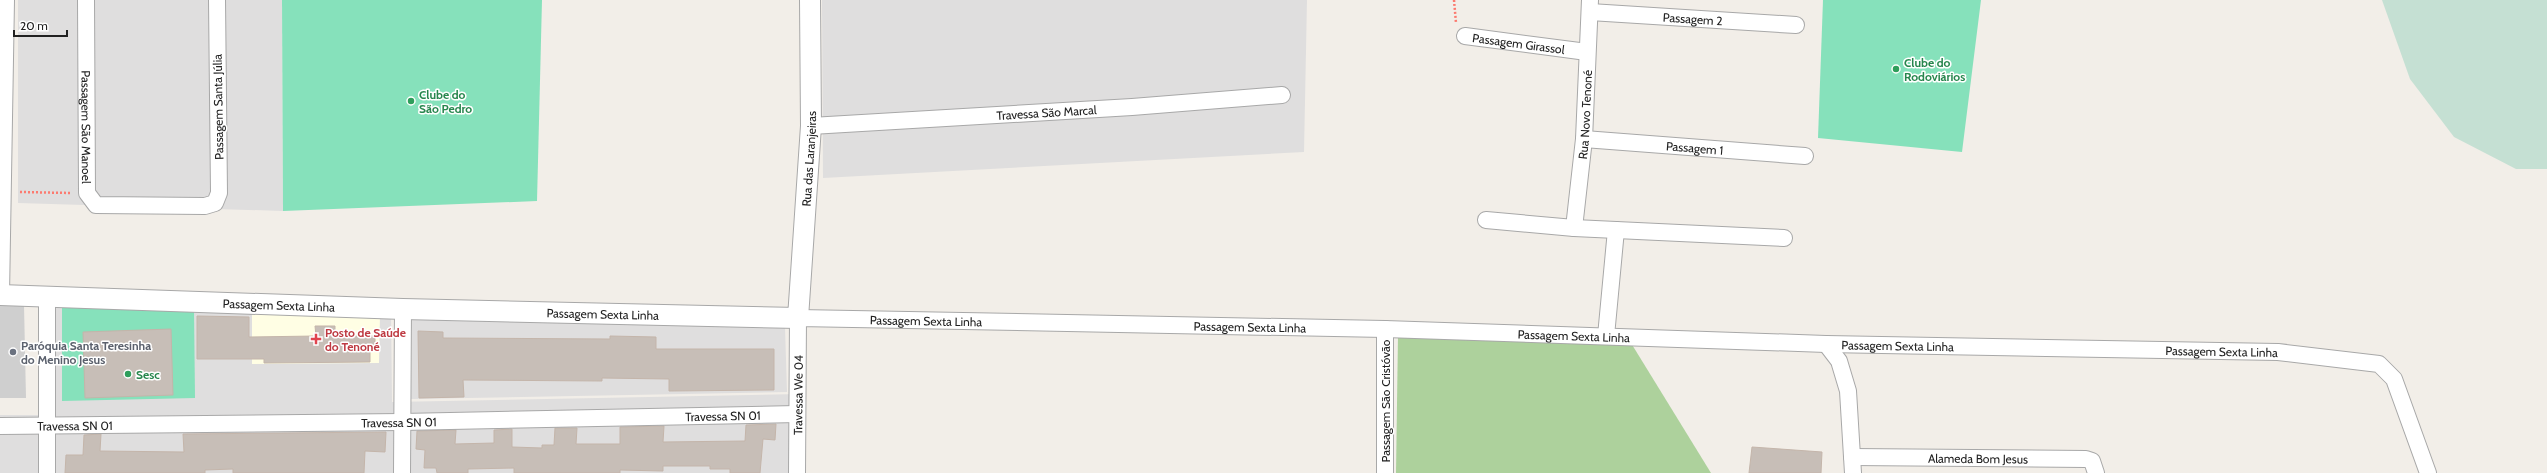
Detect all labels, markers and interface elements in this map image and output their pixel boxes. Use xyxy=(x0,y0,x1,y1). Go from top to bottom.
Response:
street label: Passagem 2 xyxy=(1662,9,1723,28)
scale bar xyxy=(14,12,67,38)
text: 20 m xyxy=(20,18,48,33)
street label: Passagem Girassol xyxy=(1471,30,1566,57)
street label: Passagem Santa Júlia xyxy=(210,54,226,160)
place label: Clube do Rodoviários xyxy=(1904,55,1965,84)
marker: Clube do Rodoviários xyxy=(1891,64,1901,74)
street label: Passagem São Manoel xyxy=(79,70,94,184)
street label: Rua Novo Tenoné xyxy=(1574,70,1594,160)
place label: Clube do São Pedro xyxy=(419,87,472,116)
marker: Clube do São Pedro xyxy=(406,96,416,106)
street label: Travessa São Marcal xyxy=(996,102,1097,123)
street label: Rua das Laranjeiras xyxy=(798,111,819,207)
street label: Passagem 1 xyxy=(1665,138,1724,157)
street label: Passagem Sexta Linha xyxy=(222,295,336,314)
street label: Passagem Sexta Linha xyxy=(546,305,659,322)
street label: Passagem Sexta Linha xyxy=(870,312,983,329)
street label: Passagem Sexta Linha xyxy=(1194,318,1307,335)
place label: Posto de Saúde do Tenoné xyxy=(325,325,406,354)
street label: Passagem Sexta Linha xyxy=(1517,326,1630,345)
marker: Posto de Saúde do Tenoné xyxy=(310,333,322,345)
street label: Passagem Sexta Linha xyxy=(1841,337,1954,354)
place label: Paróquia Santa Teresinha do Menino Jesus xyxy=(21,338,151,367)
street label: Passagem São Cristóvão xyxy=(1378,339,1393,462)
street label: Passagem Sexta Linha xyxy=(2165,343,2278,359)
marker: Paróquia Santa Teresinha do Menino Jesus xyxy=(8,347,18,357)
street label: Travessa We 04 xyxy=(790,355,805,435)
place label: Sesc xyxy=(136,367,160,382)
marker: Sesc xyxy=(123,369,133,379)
street label: Travessa SN 01 xyxy=(685,407,761,424)
street label: Travessa SN 01 xyxy=(361,414,437,430)
street label: Travessa SN 01 xyxy=(37,417,113,433)
street label: Alameda Bom Jesus xyxy=(1928,450,2028,466)

